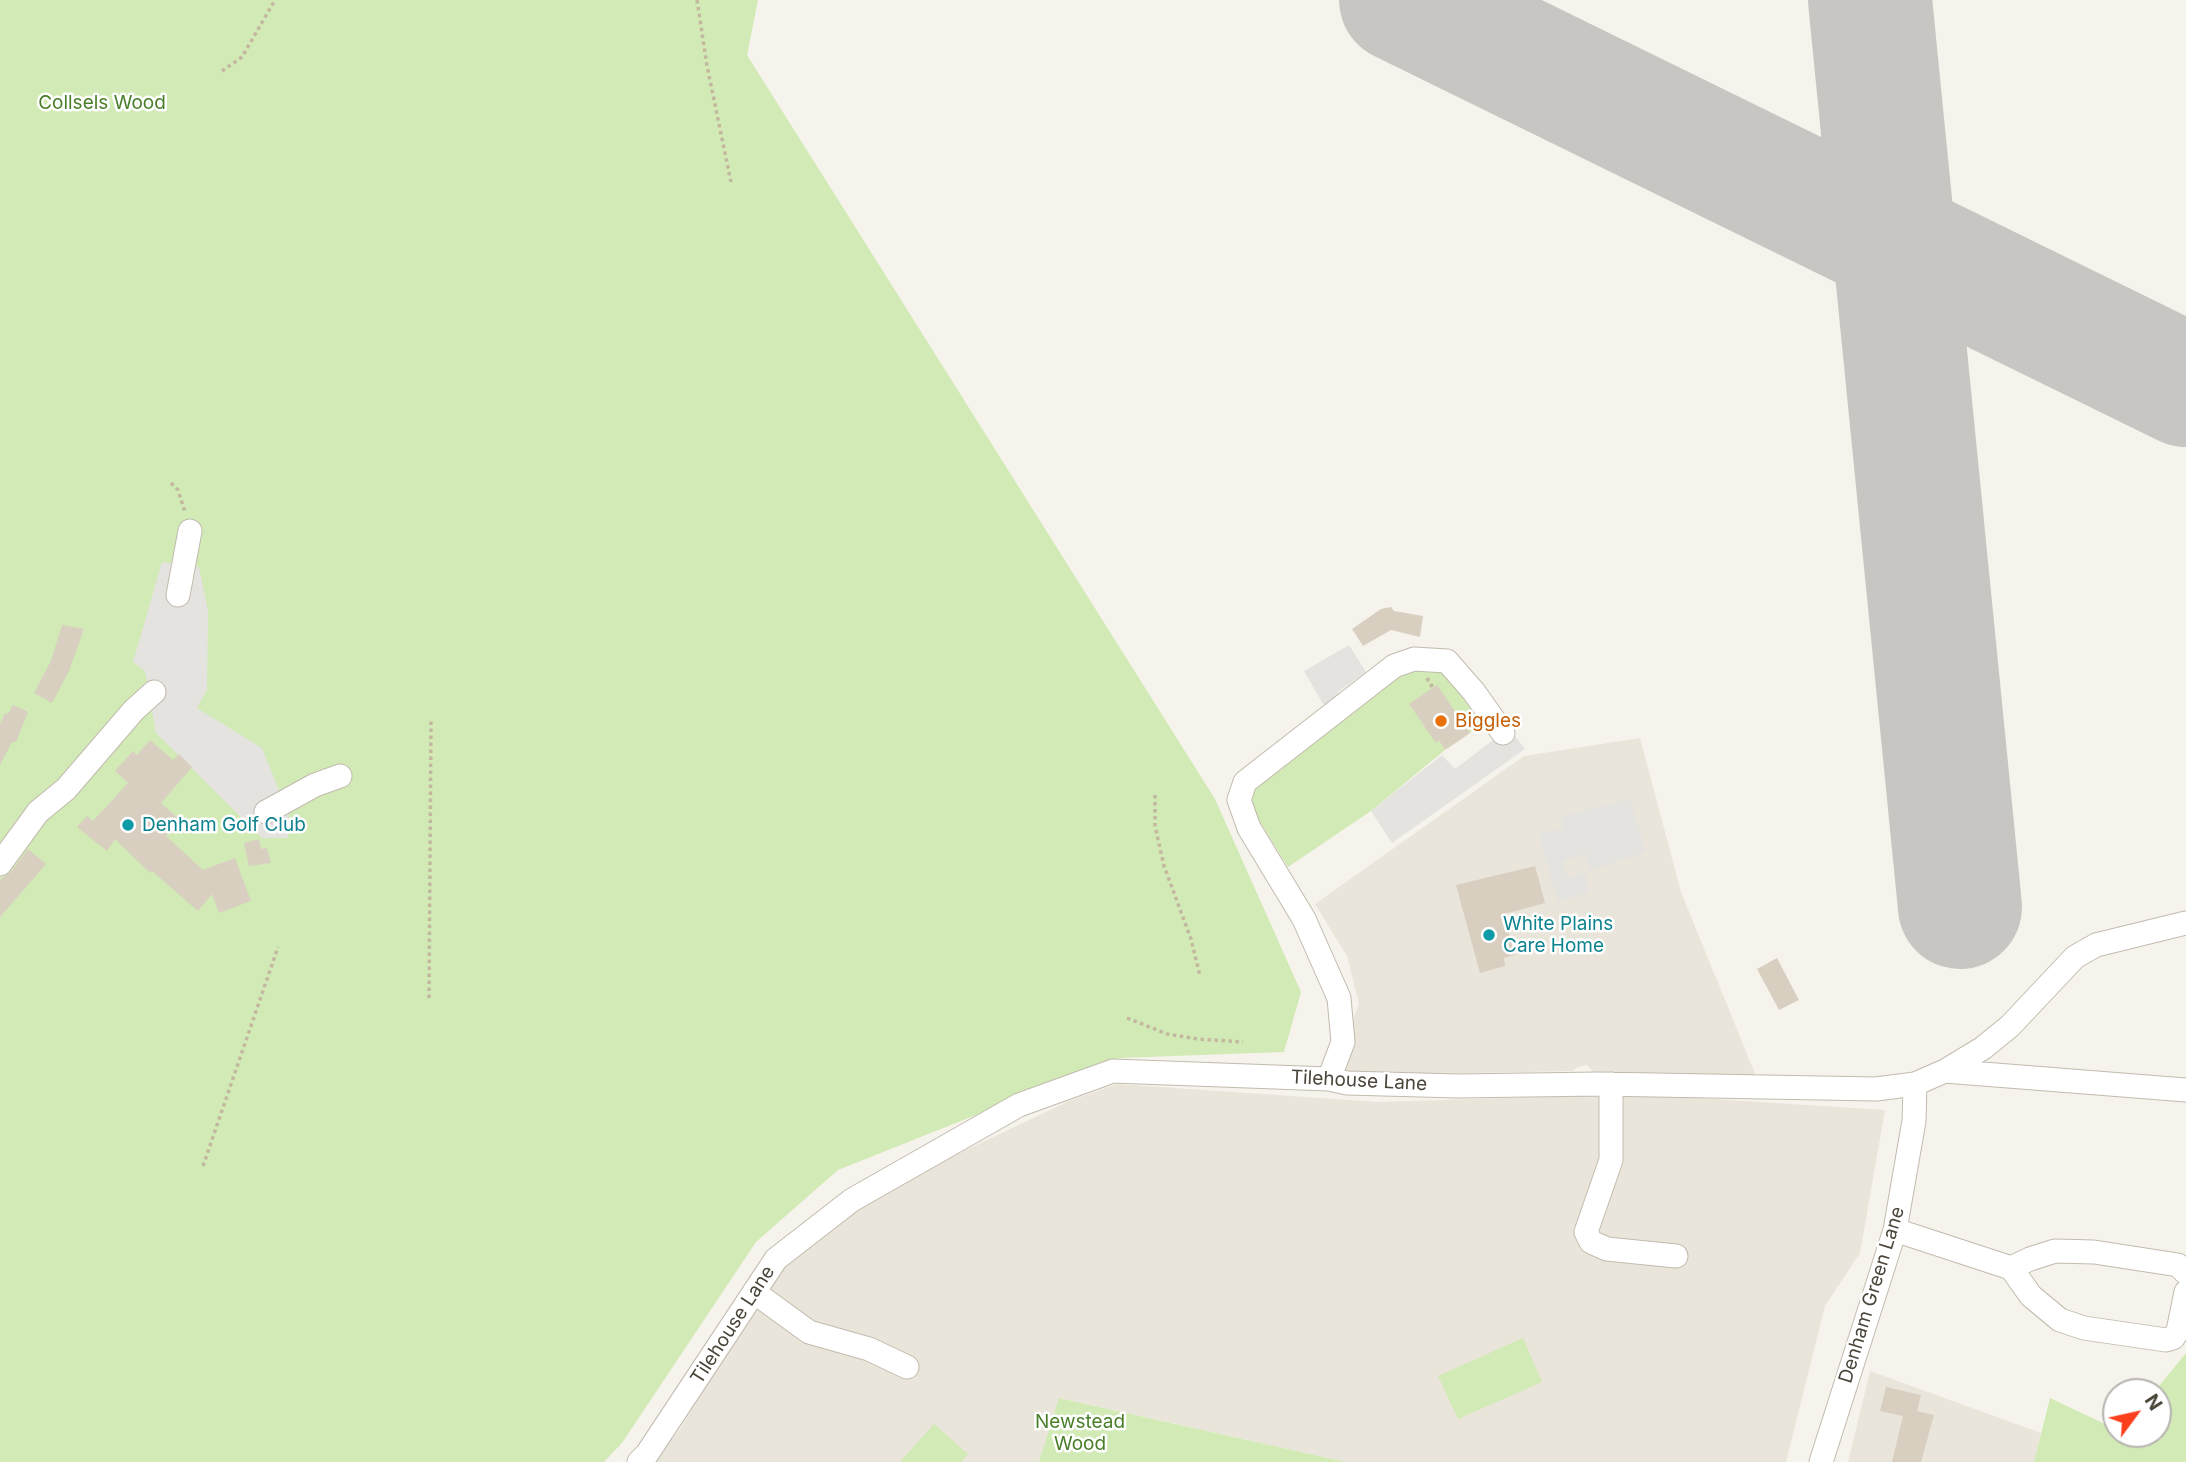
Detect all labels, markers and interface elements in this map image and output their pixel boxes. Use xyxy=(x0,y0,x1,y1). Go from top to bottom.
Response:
park label: Collsels Wood xyxy=(38,92,166,114)
place label: Biggles xyxy=(1455,710,1521,732)
marker: Biggles xyxy=(1433,713,1449,729)
place label: Denham Golf Club xyxy=(142,814,306,836)
marker: Denham Golf Club xyxy=(120,817,136,833)
place label: White Plains Care Home xyxy=(1503,913,1613,957)
marker: White Plains Care Home xyxy=(1481,927,1497,943)
street label: Tilehouse Lane xyxy=(1290,1066,1428,1096)
street label: Denham Green Lane xyxy=(1834,1204,1910,1386)
street label: Tilehouse Lane xyxy=(686,1262,780,1388)
north arrow xyxy=(2102,1378,2172,1448)
text: N xyxy=(2140,1390,2167,1415)
park label: Newstead Wood xyxy=(1035,1411,1125,1455)

